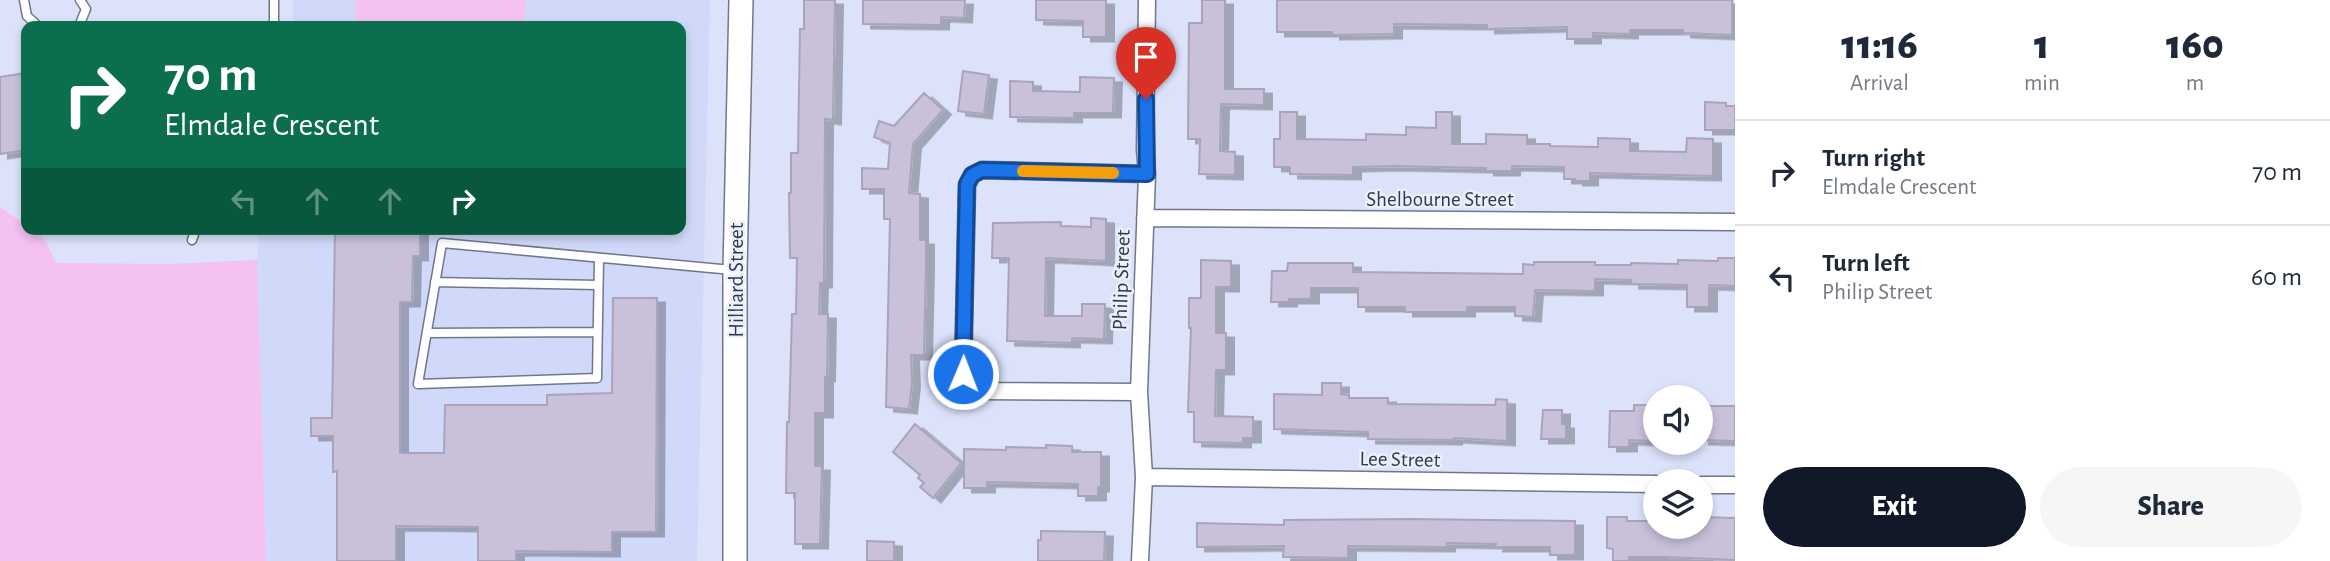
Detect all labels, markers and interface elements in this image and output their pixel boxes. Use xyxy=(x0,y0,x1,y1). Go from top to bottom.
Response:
text: 11:16 xyxy=(1841,24,1918,66)
text: 1 xyxy=(2034,24,2050,66)
text: 160 xyxy=(2166,24,2224,66)
pin xyxy=(1116,27,1176,99)
icon: arrive xyxy=(1127,38,1165,76)
icon: right xyxy=(49,49,140,140)
text: 70 m xyxy=(164,51,258,100)
text: Arrival xyxy=(1850,72,1909,95)
text: min xyxy=(2024,72,2060,95)
text: m xyxy=(2186,72,2204,95)
text: Elmdale Crescent xyxy=(164,109,379,141)
text: Turn right xyxy=(1822,145,1925,171)
icon: right xyxy=(1763,154,1801,192)
text: 70 m xyxy=(2252,159,2302,185)
text: Elmdale Crescent xyxy=(1822,176,1976,199)
icon: left xyxy=(225,182,263,220)
icon: ahead xyxy=(298,182,336,220)
icon: ahead xyxy=(371,182,409,220)
icon: right xyxy=(444,182,482,220)
street label: Shelbourne Street xyxy=(1366,189,1514,210)
street label: Hilliard Street xyxy=(726,222,747,337)
street label: Philip Street xyxy=(1109,229,1134,331)
text: Turn left xyxy=(1822,250,1910,276)
icon: left xyxy=(1763,259,1801,297)
text: 60 m xyxy=(2251,264,2302,290)
text: Philip Street xyxy=(1822,281,1932,304)
position arrow xyxy=(926,337,1000,411)
map controls xyxy=(1643,385,1713,539)
button: sound xyxy=(1643,385,1713,455)
street label: Lee Street xyxy=(1359,448,1441,471)
button: Exit xyxy=(1763,467,2026,547)
button: Share xyxy=(2040,467,2302,547)
button: layers xyxy=(1643,469,1713,539)

